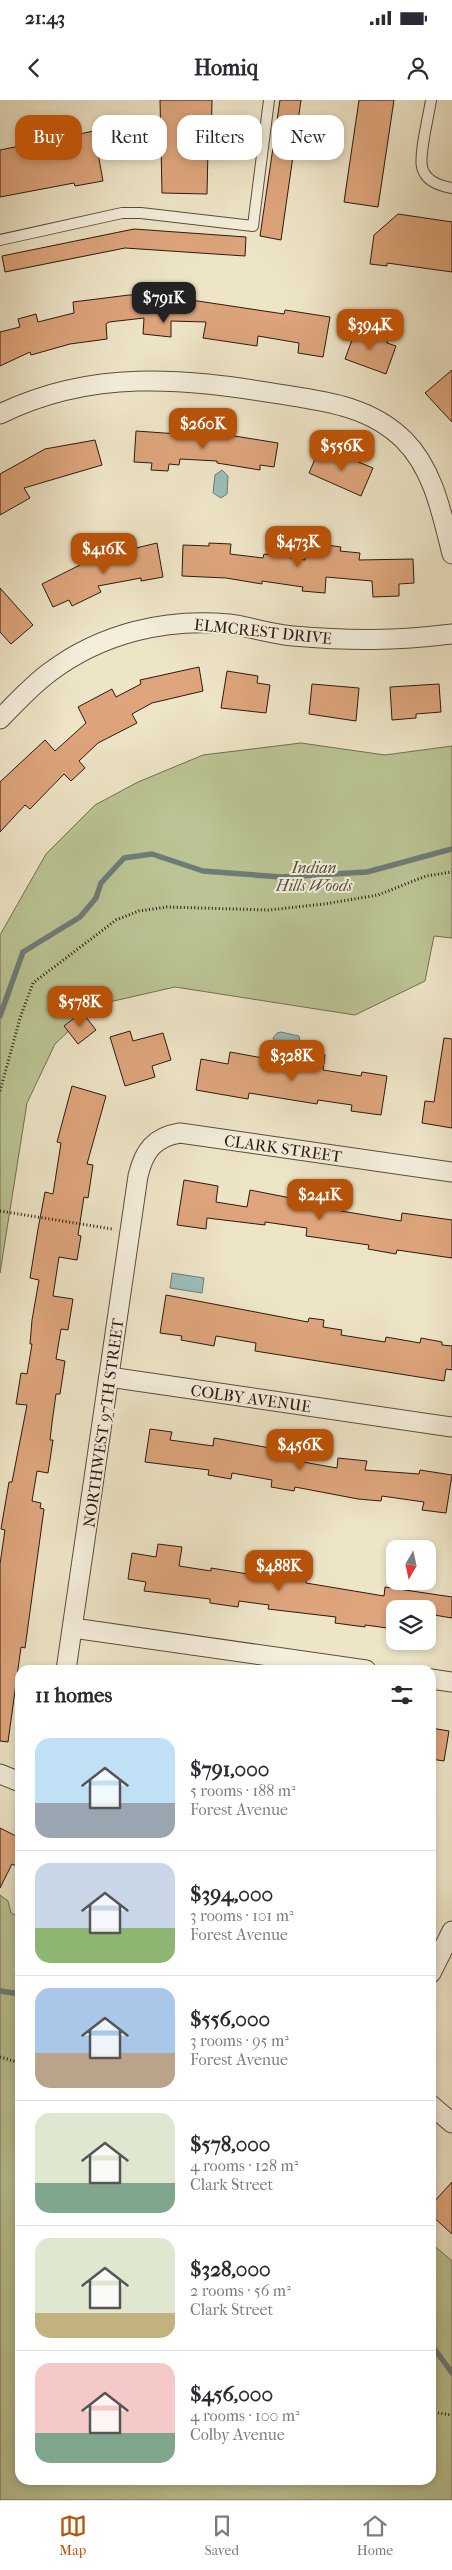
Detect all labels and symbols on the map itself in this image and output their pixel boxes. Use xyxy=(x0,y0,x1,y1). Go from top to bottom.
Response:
pin: $791K xyxy=(129,282,199,324)
pin: $394K xyxy=(335,308,405,351)
pin: $260K xyxy=(168,408,238,450)
pin: $556K xyxy=(307,430,377,472)
pin: $473K xyxy=(263,526,333,568)
pin: $416K xyxy=(69,532,139,575)
street label: ELMCREST DRIVE xyxy=(193,615,333,648)
park label: Indian Hills Woods xyxy=(275,858,353,895)
pin: $578K xyxy=(45,986,115,1028)
pin: $328K xyxy=(257,1040,327,1082)
street label: CLARK STREET xyxy=(223,1131,343,1166)
pin: $241K xyxy=(285,1178,355,1221)
street label: NORTHWEST 97TH STREET xyxy=(79,1317,128,1529)
street label: COLBY AVENUE xyxy=(190,1381,313,1416)
pin: $456K xyxy=(265,1428,335,1471)
north arrow xyxy=(386,1540,436,1590)
pin: $488K xyxy=(244,1550,314,1592)

